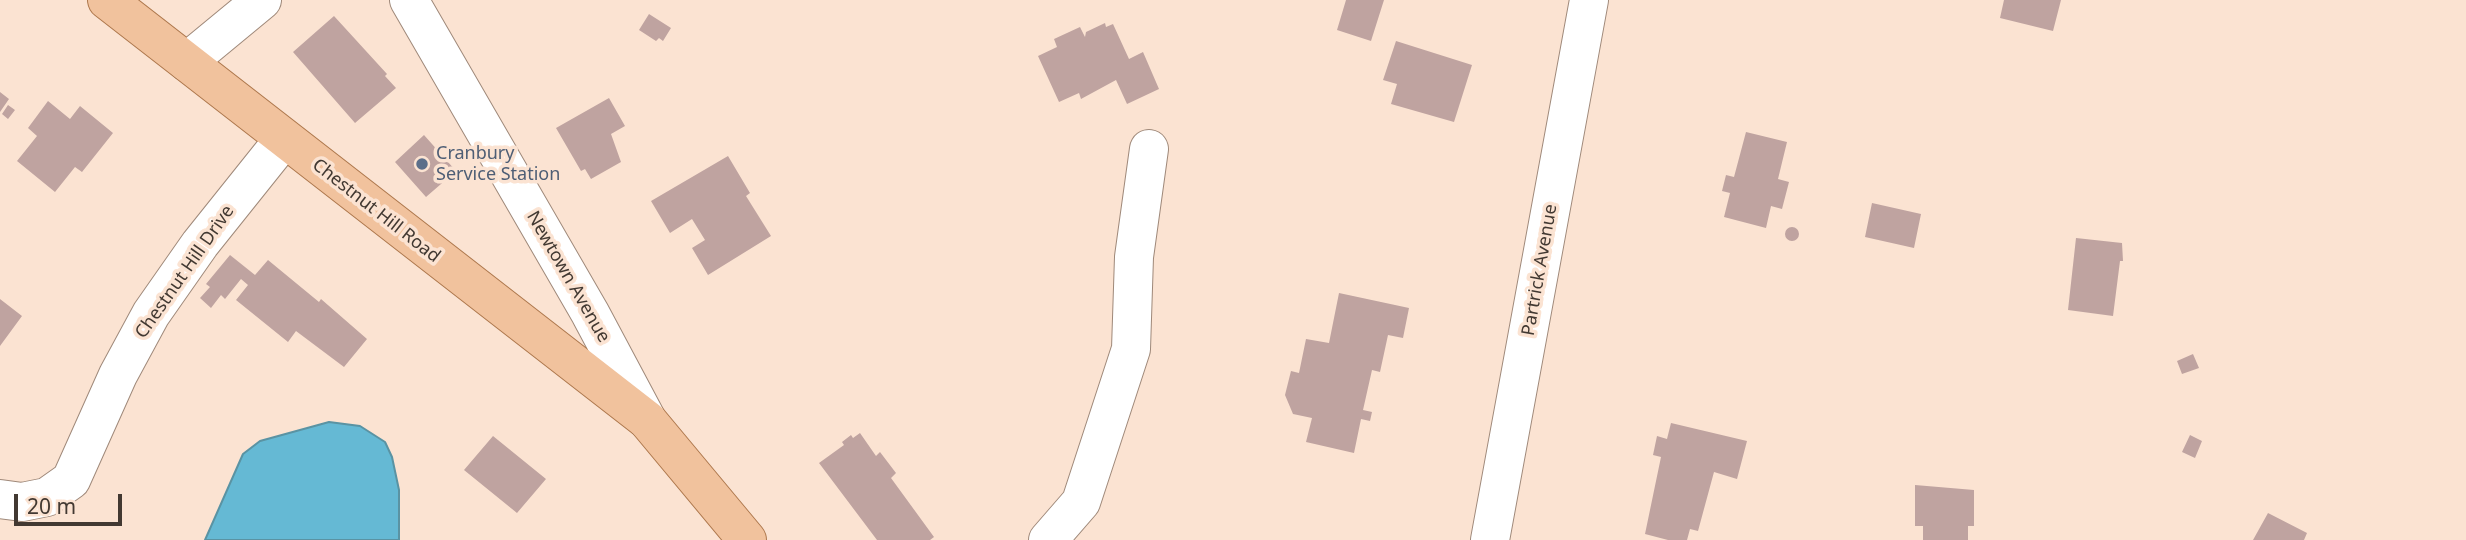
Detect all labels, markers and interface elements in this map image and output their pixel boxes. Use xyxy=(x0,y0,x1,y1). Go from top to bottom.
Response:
place label: Cranbury Service Station xyxy=(436,143,560,186)
street label: Chestnut Hill Road xyxy=(308,154,444,268)
marker: Cranbury Service Station xyxy=(414,156,430,172)
street label: Chestnut Hill Drive xyxy=(131,201,239,343)
street label: Partrick Avenue xyxy=(1518,203,1562,337)
street label: Newtown Avenue xyxy=(522,208,614,346)
scale bar xyxy=(18,480,126,524)
text: 20 m xyxy=(27,492,76,520)

